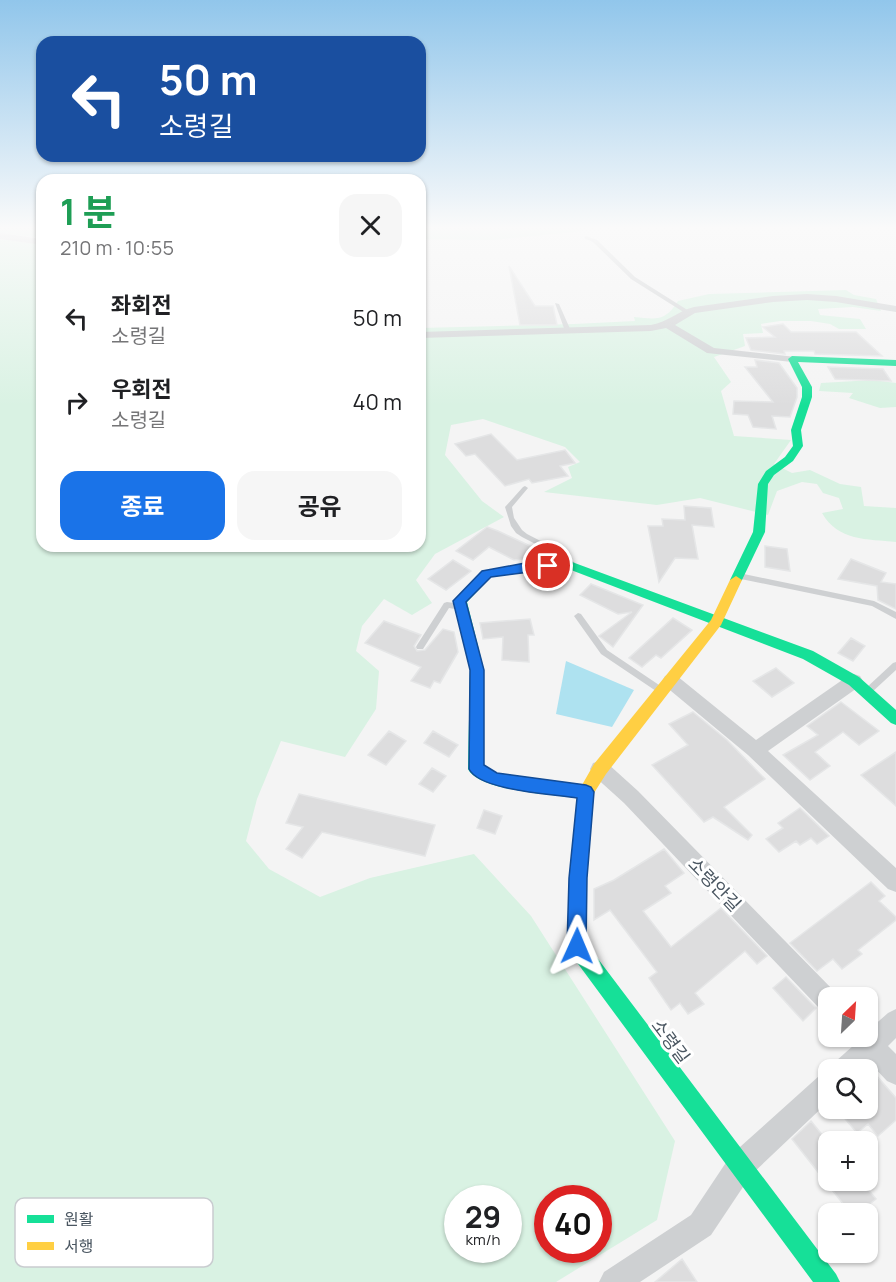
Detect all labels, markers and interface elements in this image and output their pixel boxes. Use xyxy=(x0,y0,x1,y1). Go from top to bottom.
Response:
text: 50 m xyxy=(159,50,257,108)
icon: left xyxy=(60,60,138,138)
text: 소령길 xyxy=(159,107,234,144)
text: 1 분 xyxy=(60,187,116,236)
button: close xyxy=(339,194,402,257)
text: 210 m · 10:55 xyxy=(60,234,174,261)
text: 좌회전 xyxy=(111,290,172,320)
icon: left xyxy=(60,302,93,335)
text: 50 m xyxy=(353,303,402,333)
text: 소령길 xyxy=(111,322,166,349)
text: 우회전 xyxy=(111,374,172,404)
icon: right xyxy=(60,386,93,419)
text: 40 m xyxy=(353,387,402,417)
text: 소령길 xyxy=(111,406,166,433)
button: 종료 xyxy=(60,471,225,540)
button: 공유 xyxy=(237,471,402,540)
pin xyxy=(522,540,573,591)
icon: arrive xyxy=(531,549,564,582)
street label: 소령안길 xyxy=(683,852,747,916)
position arrow xyxy=(545,914,609,978)
north arrow xyxy=(818,987,878,1047)
map controls xyxy=(818,987,878,1263)
street label: 소령길 xyxy=(646,1014,696,1068)
button: search xyxy=(818,1059,878,1119)
button: + xyxy=(818,1131,878,1191)
speed limit sign: 40 xyxy=(534,1185,612,1263)
text: 29 xyxy=(465,1196,501,1237)
legend xyxy=(15,1198,213,1267)
button: − xyxy=(818,1203,878,1263)
text: 원활 xyxy=(64,1208,94,1230)
text: km/h xyxy=(466,1229,500,1250)
text: 서행 xyxy=(64,1235,93,1257)

